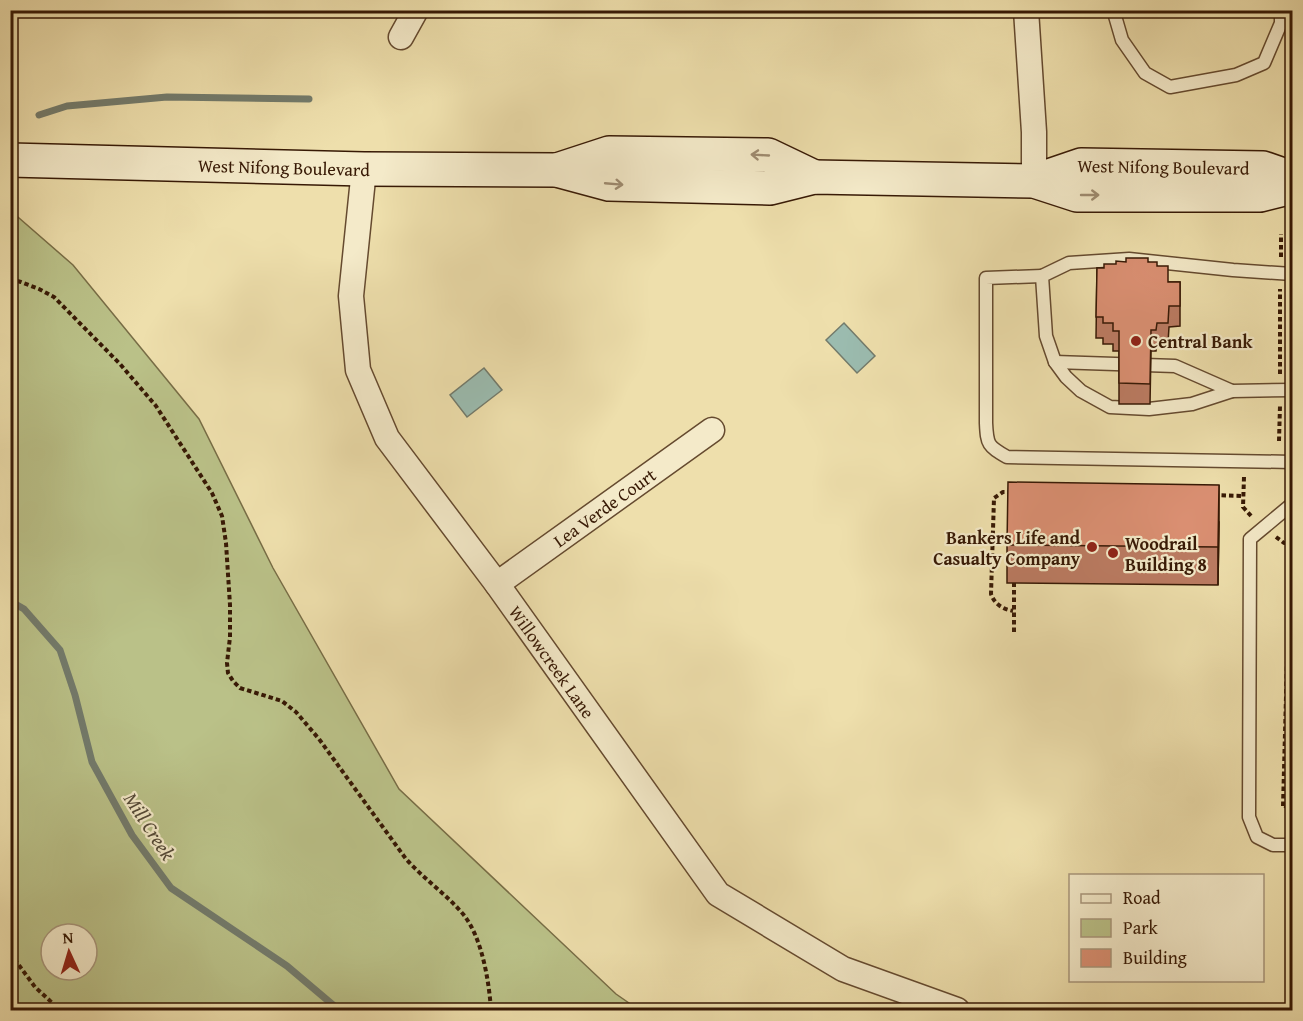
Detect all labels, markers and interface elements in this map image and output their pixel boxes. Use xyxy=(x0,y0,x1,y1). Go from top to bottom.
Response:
one-way arrow xyxy=(751,150,770,161)
street label: West Nifong Boulevard xyxy=(198,151,370,183)
street label: West Nifong Boulevard xyxy=(1077,151,1250,181)
one-way arrow xyxy=(603,178,623,189)
one-way arrow xyxy=(1080,189,1100,201)
place label: Central Bank xyxy=(1148,328,1253,355)
marker: Central Bank xyxy=(1129,334,1143,348)
street label: Lea Verde Court xyxy=(547,461,662,553)
place label: Bankers Life and Casualty Company xyxy=(933,524,1081,572)
place label: Woodrail Building 8 xyxy=(1125,530,1207,578)
marker: Bankers Life and Casualty Company xyxy=(1085,540,1099,554)
marker: Woodrail Building 8 xyxy=(1106,546,1120,560)
street label: Willowcreek Lane xyxy=(503,600,602,724)
water label: Mill Creek xyxy=(117,786,183,867)
legend xyxy=(1069,874,1264,982)
text: Road xyxy=(1123,884,1161,911)
text: Park xyxy=(1123,914,1159,941)
north arrow xyxy=(39,922,99,982)
text: N xyxy=(62,925,74,949)
text: Building xyxy=(1123,944,1187,971)

